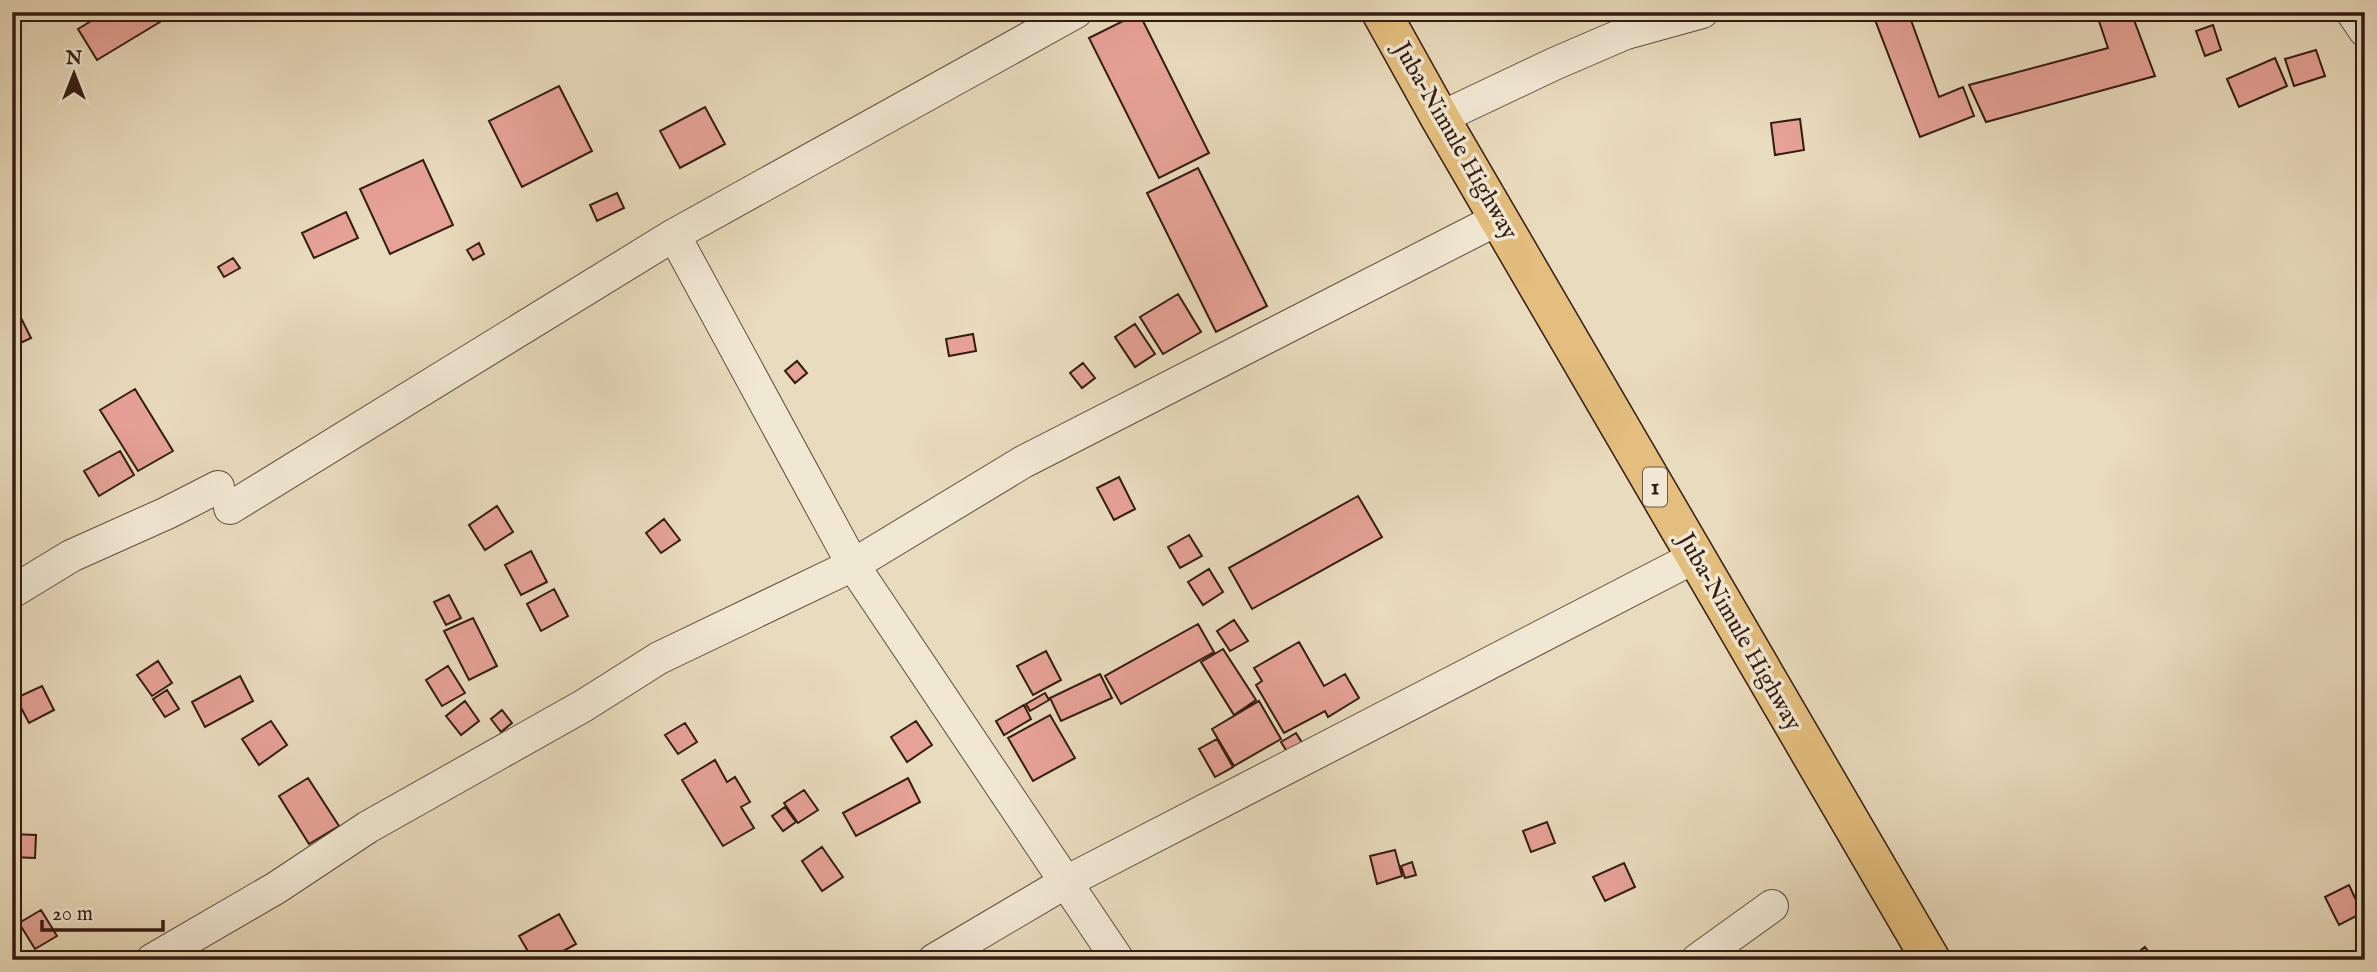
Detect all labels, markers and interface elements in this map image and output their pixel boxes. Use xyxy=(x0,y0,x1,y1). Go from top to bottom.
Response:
street label: Juba–Nimule Highway xyxy=(1384,34,1524,246)
north arrow xyxy=(38,38,108,108)
text: N xyxy=(65,47,83,71)
road number: 1 xyxy=(1643,467,1667,506)
street label: Juba–Nimule Highway xyxy=(1668,525,1808,737)
scale bar xyxy=(42,888,163,932)
text: 20 m xyxy=(52,901,93,928)

